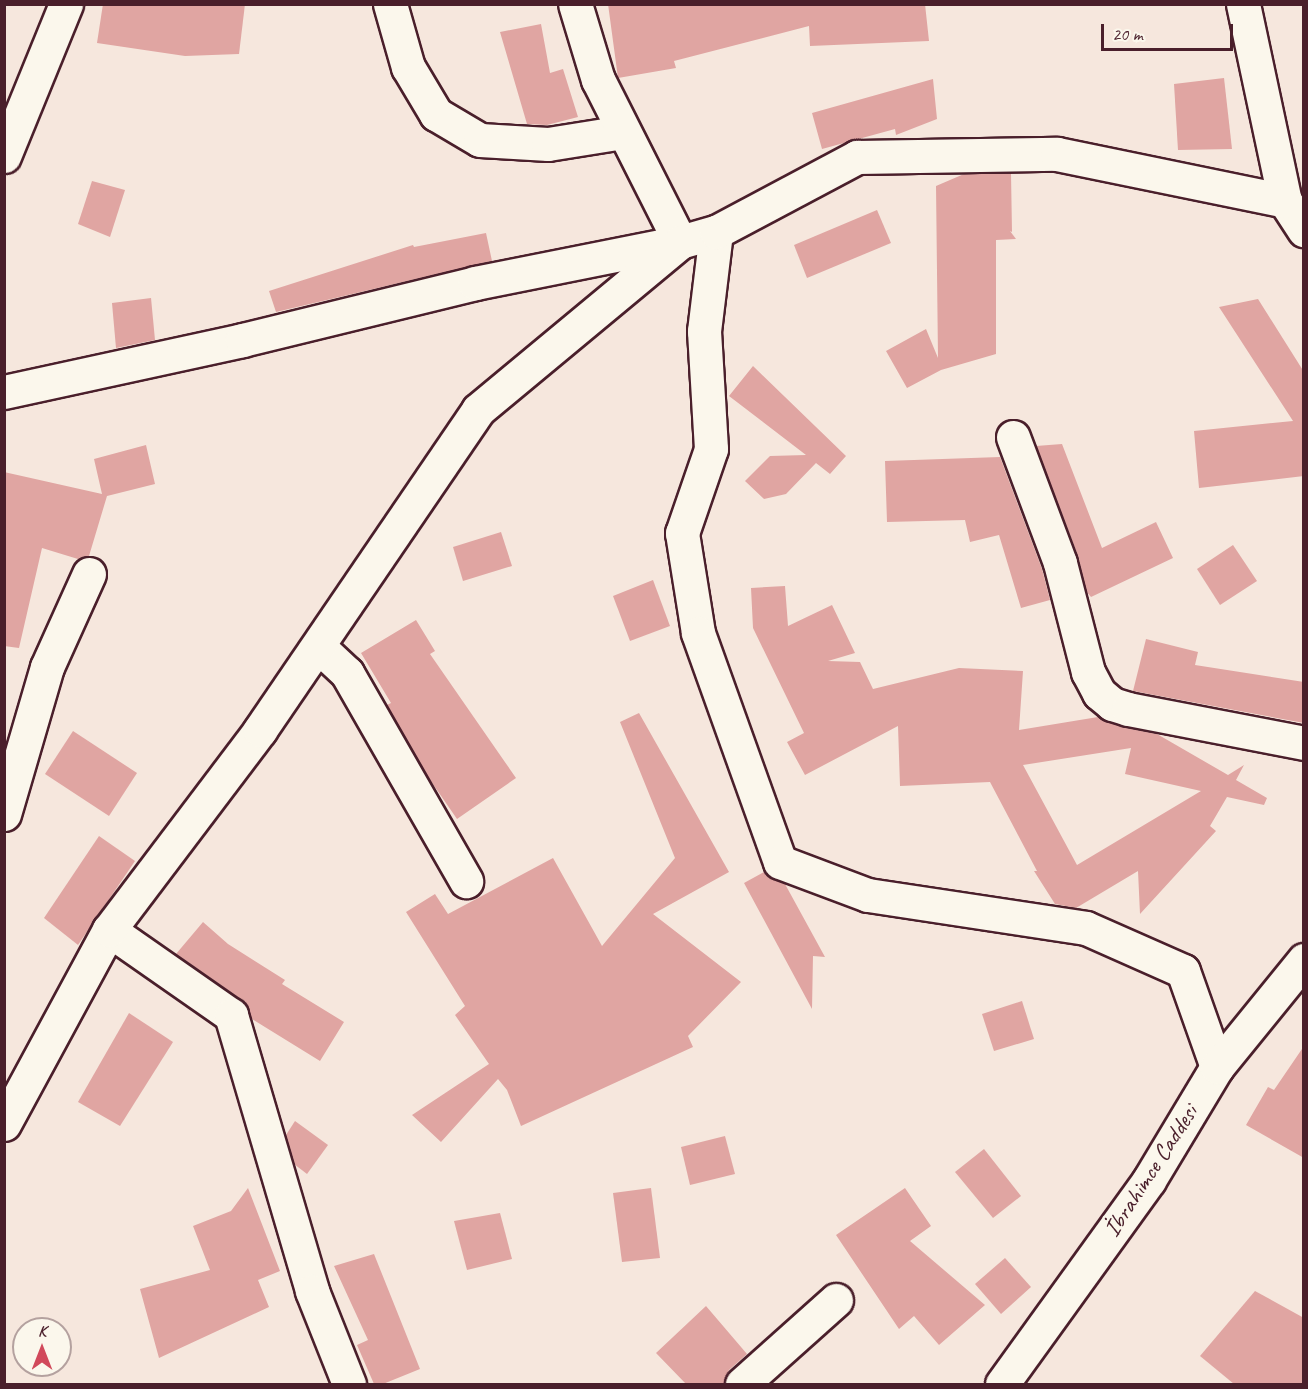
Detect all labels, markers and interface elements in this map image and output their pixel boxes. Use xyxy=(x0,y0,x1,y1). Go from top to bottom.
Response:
scale bar xyxy=(1104,12,1236,50)
text: 20 m xyxy=(1112,23,1143,45)
street label: İbrahimce Caddesi xyxy=(1098,1100,1204,1242)
north arrow xyxy=(12,1317,72,1377)
text: K xyxy=(38,1321,46,1341)

